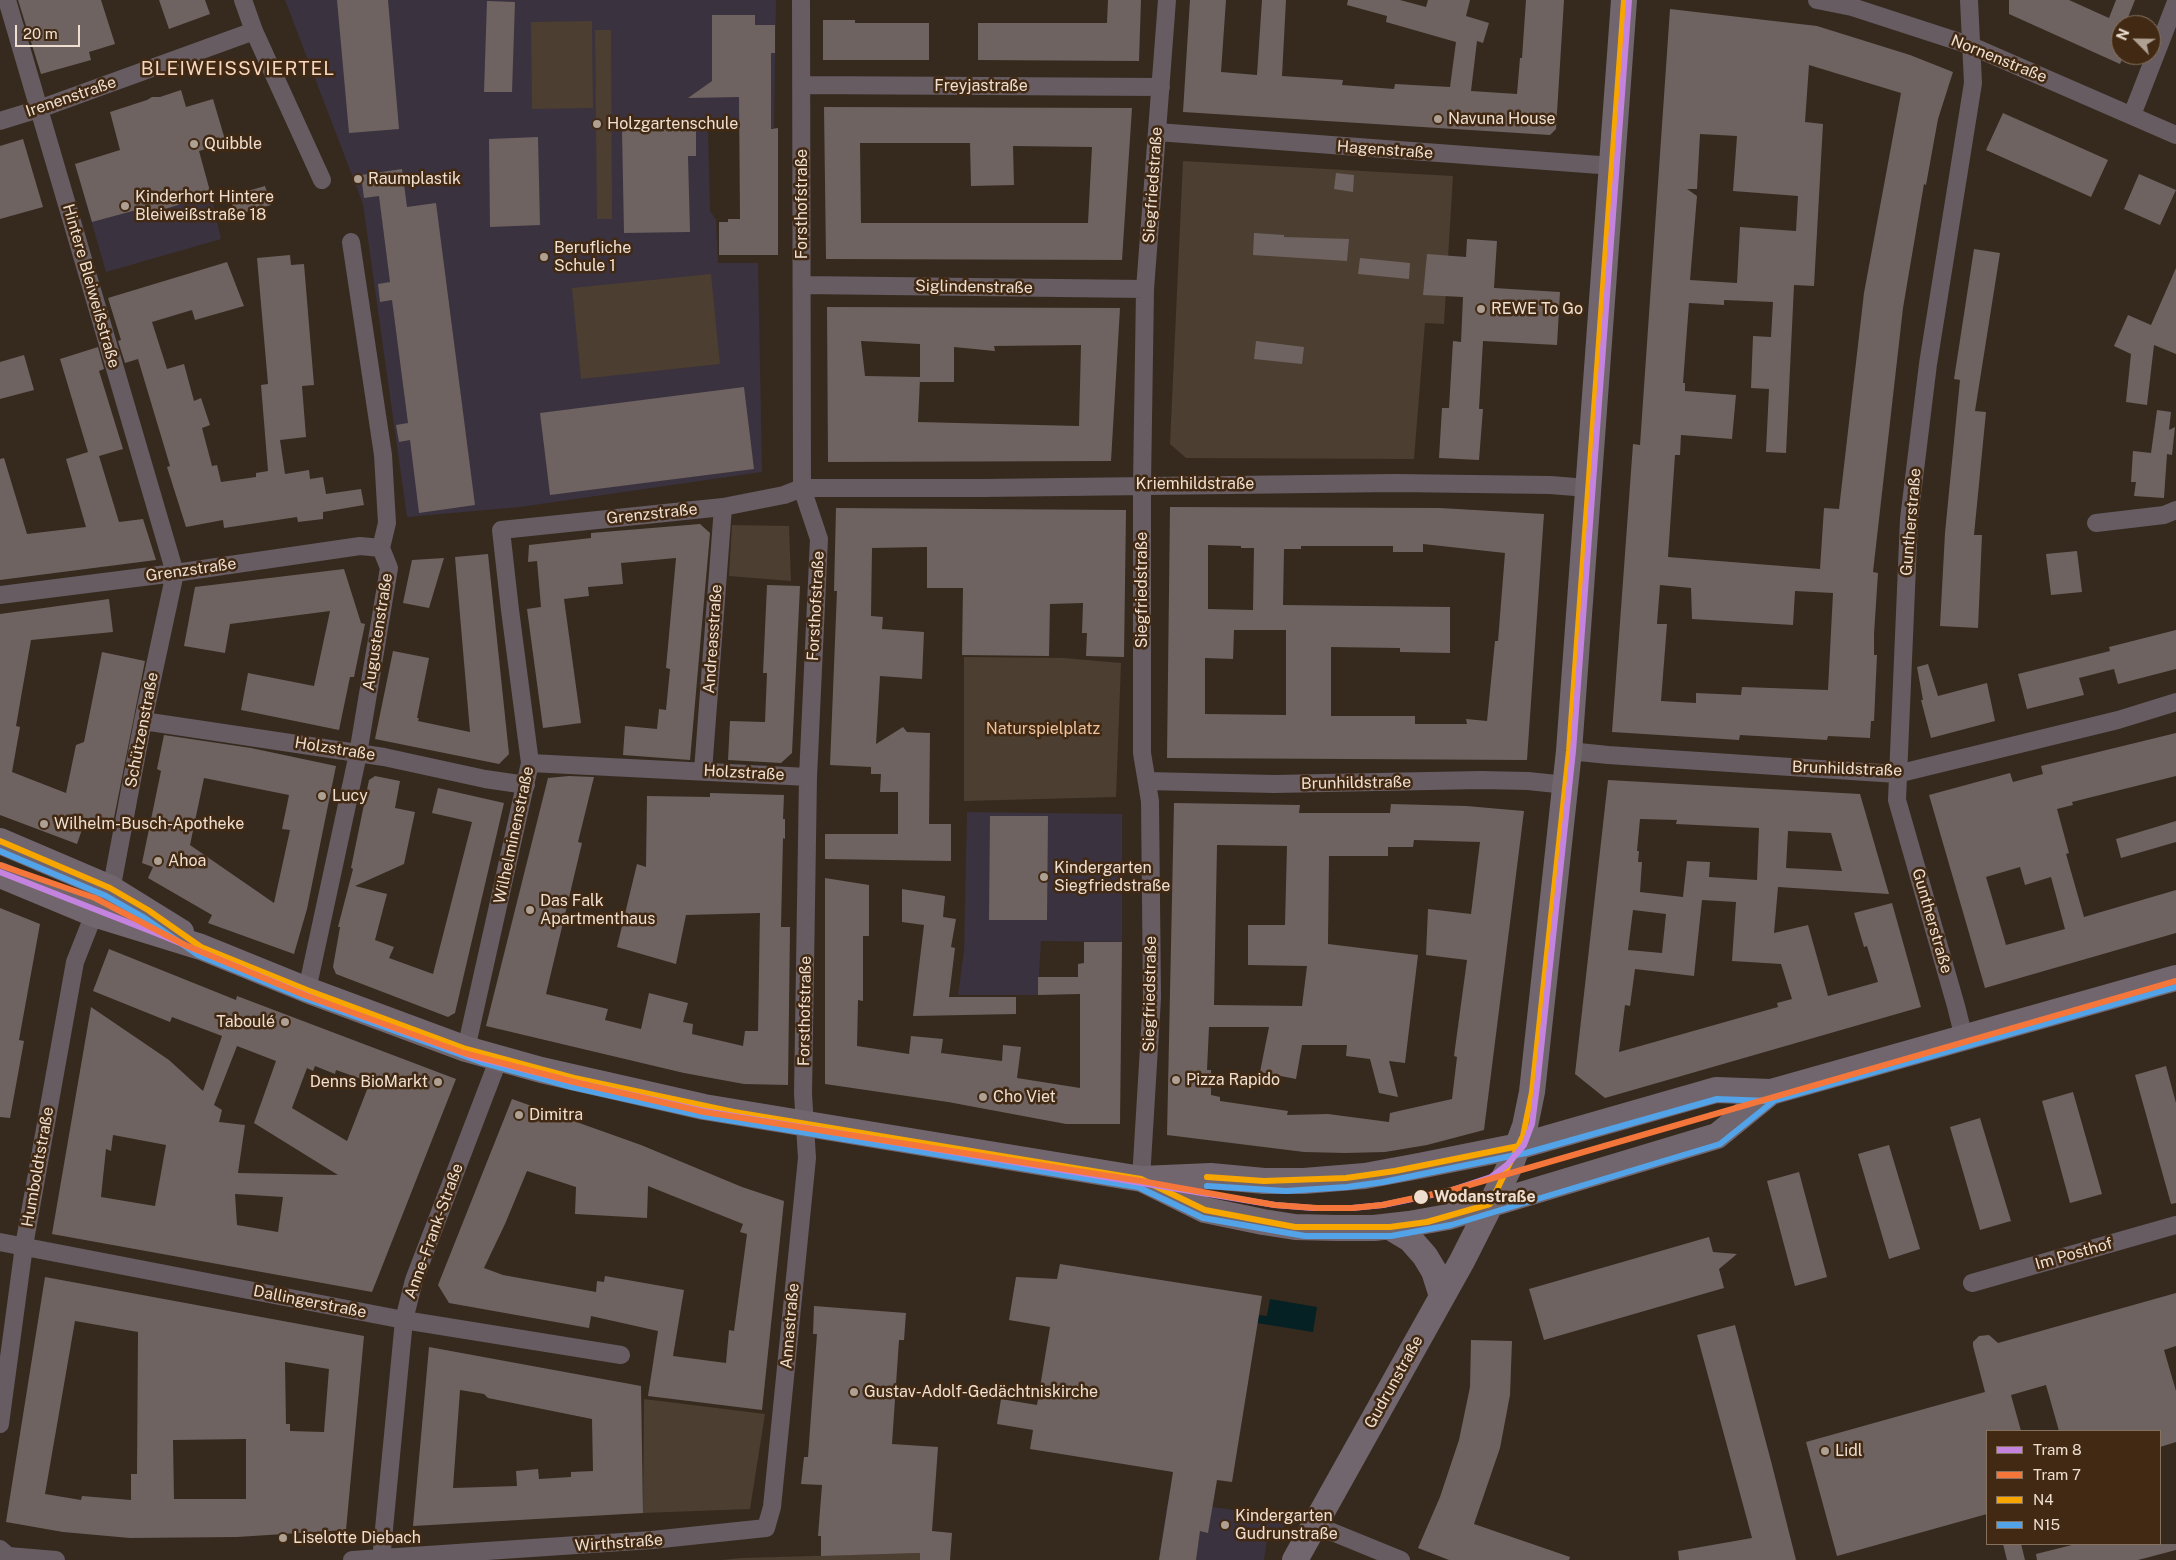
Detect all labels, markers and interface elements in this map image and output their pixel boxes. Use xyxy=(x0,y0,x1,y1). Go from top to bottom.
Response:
scale bar xyxy=(18,15,82,47)
north arrow xyxy=(2111,15,2161,65)
text: 20 m xyxy=(23,25,58,42)
text: N xyxy=(2114,26,2133,43)
street label: Nornenstraße xyxy=(1948,31,2050,87)
district label: BLEIWEISSVIERTEL xyxy=(139,58,337,80)
street label: Irenenstraße xyxy=(23,73,119,121)
street label: Freyjastraße xyxy=(934,76,1028,96)
place label: Navuna House xyxy=(1448,109,1556,129)
marker: Navuna House xyxy=(1432,113,1444,125)
place label: Holzgartenschule xyxy=(607,114,738,134)
marker: Holzgartenschule xyxy=(591,118,603,130)
street label: Siegfriedstraße xyxy=(1139,126,1167,244)
place label: Quibble xyxy=(204,134,262,154)
street label: Hagenstraße xyxy=(1336,137,1434,163)
marker: Quibble xyxy=(188,138,200,150)
street label: Forsthofstraße xyxy=(792,149,812,259)
place label: Raumplastik xyxy=(368,169,461,189)
marker: Raumplastik xyxy=(352,173,364,185)
place label: Kinderhort Hintere Bleiweißstraße 18 xyxy=(135,187,274,225)
marker: Kinderhort Hintere Bleiweißstraße 18 xyxy=(119,200,131,212)
street label: Hintere Bleiweißstraße xyxy=(58,202,124,370)
place label: Berufliche Schule 1 xyxy=(554,238,631,276)
marker: Berufliche Schule 1 xyxy=(538,251,550,263)
street label: Siglindenstraße xyxy=(915,276,1033,298)
place label: REWE To Go xyxy=(1491,299,1583,319)
marker: REWE To Go xyxy=(1475,303,1487,315)
street label: Guntherstraße xyxy=(1897,467,1925,577)
street label: Kriemhildstraße xyxy=(1136,474,1254,494)
street label: Grenzstraße xyxy=(606,500,698,528)
street label: Siegfriedstraße xyxy=(1132,532,1152,648)
street label: Forsthofstraße xyxy=(804,550,828,662)
street label: Grenzstraße xyxy=(144,554,238,586)
street label: Augustenstraße xyxy=(359,572,397,692)
street label: Andreasstraße xyxy=(700,584,726,694)
street label: Schützenstraße xyxy=(121,671,163,789)
park label: Naturspielplatz xyxy=(986,719,1100,739)
street label: Holzstraße xyxy=(293,733,377,765)
street label: Brunhildstraße xyxy=(1792,757,1902,781)
street label: Holzstraße xyxy=(703,761,785,785)
street label: Wilhelminenstraße xyxy=(490,765,538,905)
street label: Brunhildstraße xyxy=(1301,772,1411,794)
place label: Lucy xyxy=(332,786,368,806)
marker: Lucy xyxy=(316,790,328,802)
place label: Wilhelm-Busch-Apotheke xyxy=(54,814,244,834)
marker: Wilhelm-Busch-Apotheke xyxy=(38,818,50,830)
place label: Ahoa xyxy=(168,851,206,871)
marker: Ahoa xyxy=(152,855,164,867)
place label: Kindergarten Siegfriedstraße xyxy=(1054,858,1170,896)
street label: Guntherstraße xyxy=(1908,866,1956,976)
marker: Kindergarten Siegfriedstraße xyxy=(1038,871,1050,883)
place label: Das Falk Apartmenthaus xyxy=(540,891,655,929)
marker: Das Falk Apartmenthaus xyxy=(524,904,536,916)
street label: Siegfriedstraße xyxy=(1139,936,1161,1052)
street label: Forsthofstraße xyxy=(794,956,816,1066)
place label: Taboulé xyxy=(216,1012,275,1032)
marker: Taboulé xyxy=(279,1016,291,1028)
place label: Pizza Rapido xyxy=(1186,1070,1280,1090)
place label: Denns BioMarkt xyxy=(310,1072,428,1092)
marker: Pizza Rapido xyxy=(1170,1074,1182,1086)
marker: Denns BioMarkt xyxy=(432,1076,444,1088)
place label: Cho Viet xyxy=(993,1087,1056,1107)
marker: Cho Viet xyxy=(977,1091,989,1103)
street label: Humboldtstraße xyxy=(18,1105,58,1229)
place label: Dimitra xyxy=(529,1105,583,1125)
marker: Dimitra xyxy=(513,1109,525,1121)
street label: Anne-Frank-Straße xyxy=(401,1161,467,1301)
place label: Wodanstraße xyxy=(1434,1187,1536,1207)
marker: Wodanstraße xyxy=(1412,1188,1430,1206)
street label: Im Posthof xyxy=(2033,1234,2115,1274)
street label: Dallingerstraße xyxy=(252,1282,368,1322)
street label: Annastraße xyxy=(777,1282,803,1370)
street label: Gudrunstraße xyxy=(1361,1332,1427,1432)
place label: Gustav-Adolf-Gedächtniskirche xyxy=(864,1382,1098,1402)
marker: Gustav-Adolf-Gedächtniskirche xyxy=(848,1386,860,1398)
legend xyxy=(1986,1430,2161,1545)
place label: Lidl xyxy=(1835,1441,1863,1461)
text: Tram 8 xyxy=(2033,1441,2082,1458)
marker: Lidl xyxy=(1819,1445,1831,1457)
text: Tram 7 xyxy=(2033,1466,2081,1483)
text: N4 xyxy=(2033,1491,2054,1508)
place label: Kindergarten Gudrunstraße xyxy=(1235,1506,1338,1544)
text: N15 xyxy=(2033,1516,2060,1533)
marker: Kindergarten Gudrunstraße xyxy=(1219,1519,1231,1531)
place label: Liselotte Diebach xyxy=(293,1528,421,1548)
street label: Wirthstraße xyxy=(574,1530,664,1556)
marker: Liselotte Diebach xyxy=(277,1532,289,1544)

